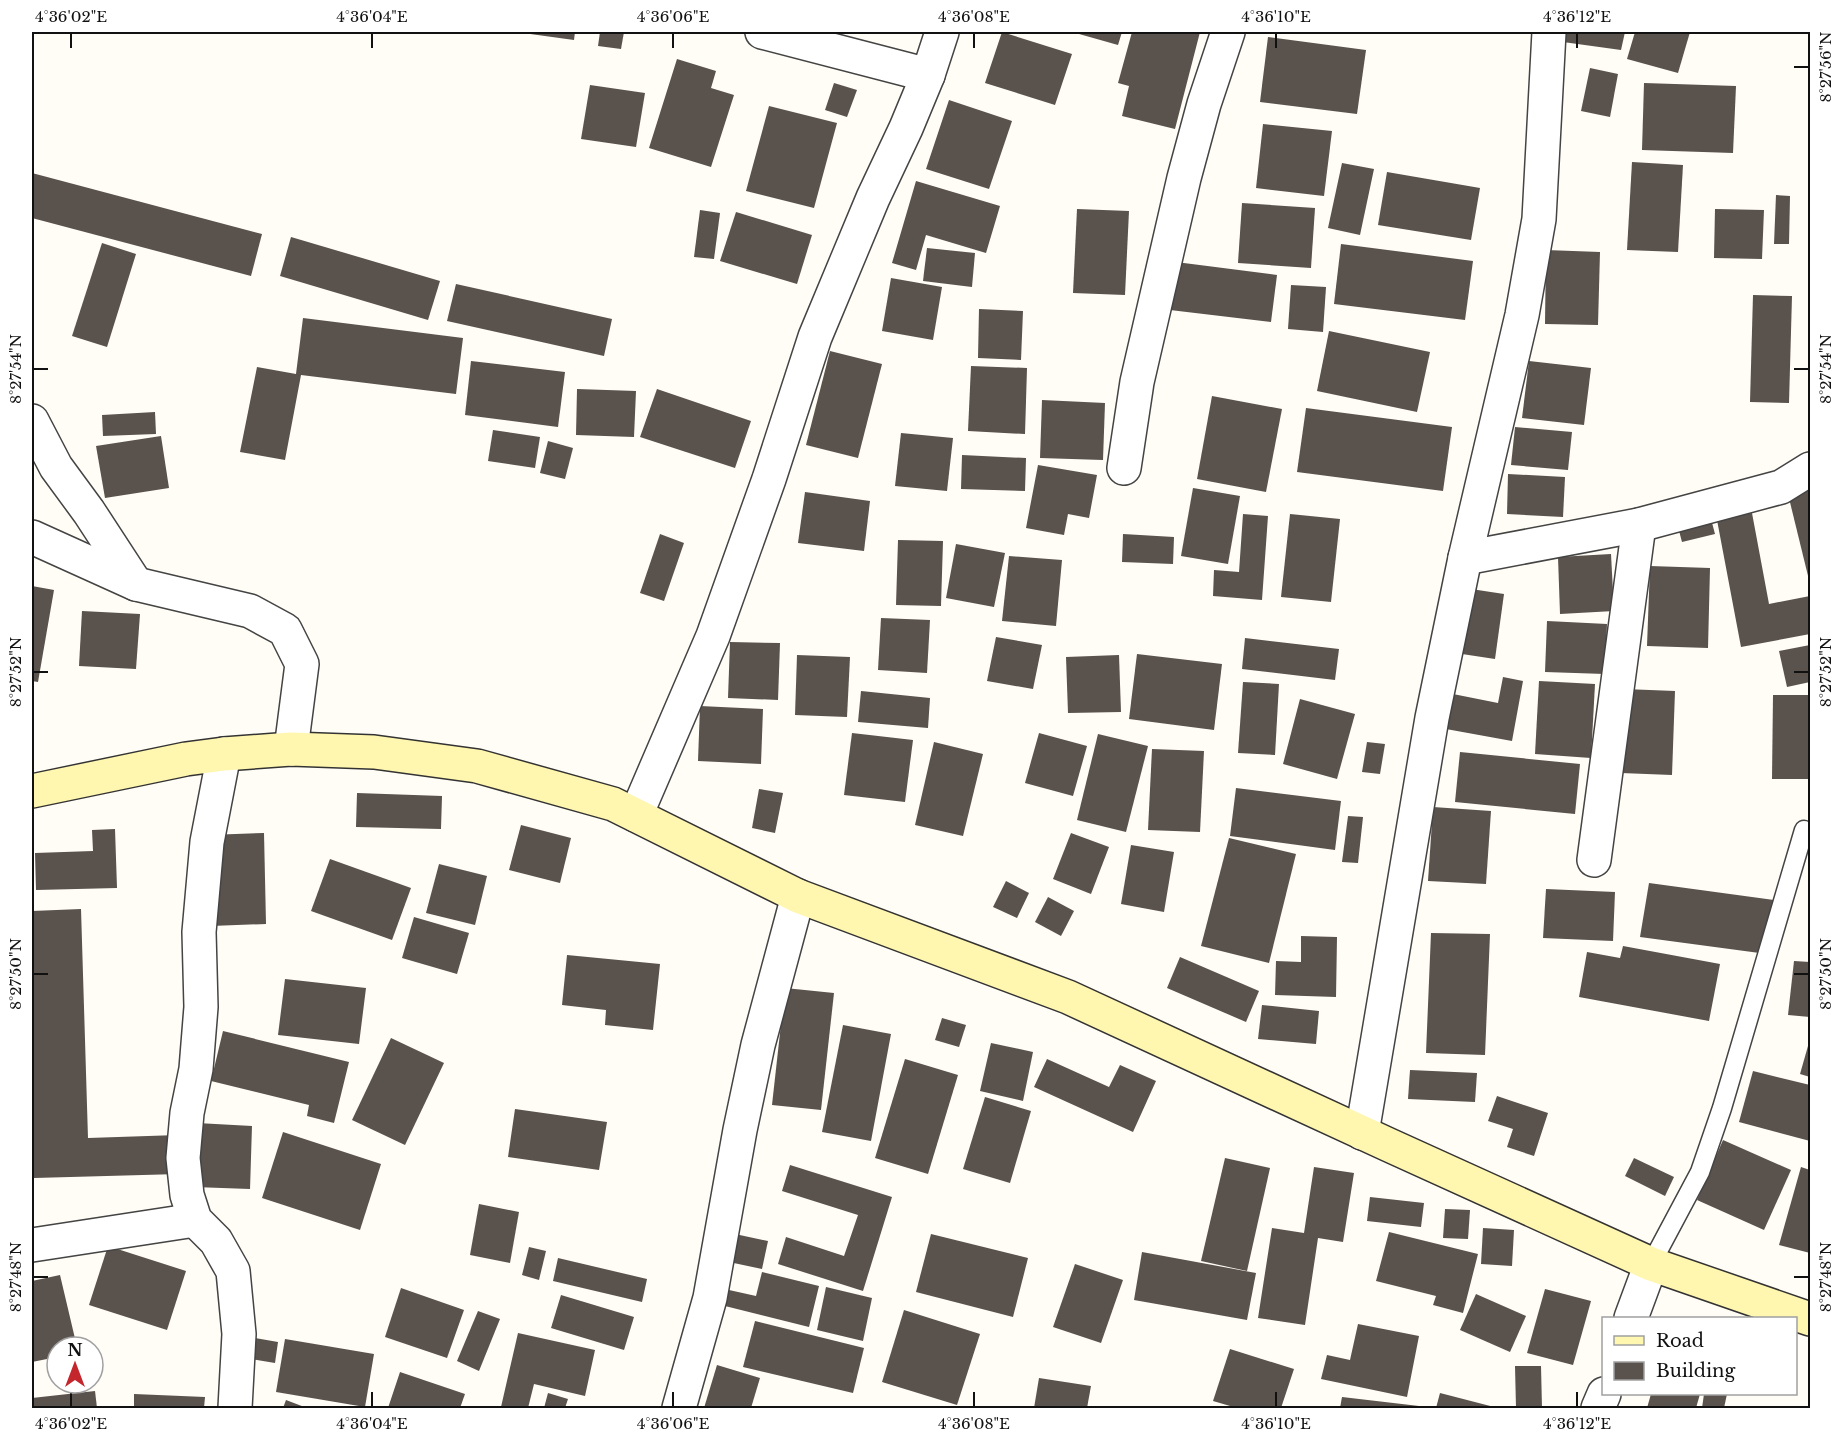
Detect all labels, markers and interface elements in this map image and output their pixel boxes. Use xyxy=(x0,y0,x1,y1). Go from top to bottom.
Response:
text: 4°36'02"E xyxy=(35,7,107,26)
text: 4°36'04"E xyxy=(336,7,408,26)
text: 4°36'06"E xyxy=(637,7,709,26)
text: 4°36'08"E xyxy=(938,7,1010,26)
text: 4°36'10"E xyxy=(1241,7,1311,26)
text: 4°36'12"E xyxy=(1543,7,1611,26)
text: 8°27'56"N xyxy=(1816,31,1835,103)
text: 8°27'54"N xyxy=(6,334,25,404)
text: 8°27'54"N xyxy=(1816,334,1835,404)
text: 8°27'52"N xyxy=(6,637,25,707)
text: 8°27'52"N xyxy=(1816,637,1835,707)
text: 8°27'50"N xyxy=(6,938,25,1010)
text: 8°27'50"N xyxy=(1816,938,1835,1010)
text: 8°27'48"N xyxy=(6,1242,25,1312)
text: 8°27'48"N xyxy=(1816,1242,1835,1312)
legend xyxy=(1602,1317,1797,1395)
text: Road xyxy=(1656,1330,1704,1352)
north arrow xyxy=(45,1335,105,1395)
text: N xyxy=(67,1340,83,1360)
text: Building xyxy=(1656,1360,1735,1382)
text: 4°36'02"E xyxy=(35,1414,107,1433)
text: 4°36'04"E xyxy=(336,1414,408,1433)
text: 4°36'06"E xyxy=(637,1414,709,1433)
text: 4°36'08"E xyxy=(938,1414,1010,1433)
text: 4°36'10"E xyxy=(1241,1414,1311,1433)
text: 4°36'12"E xyxy=(1543,1414,1611,1433)

